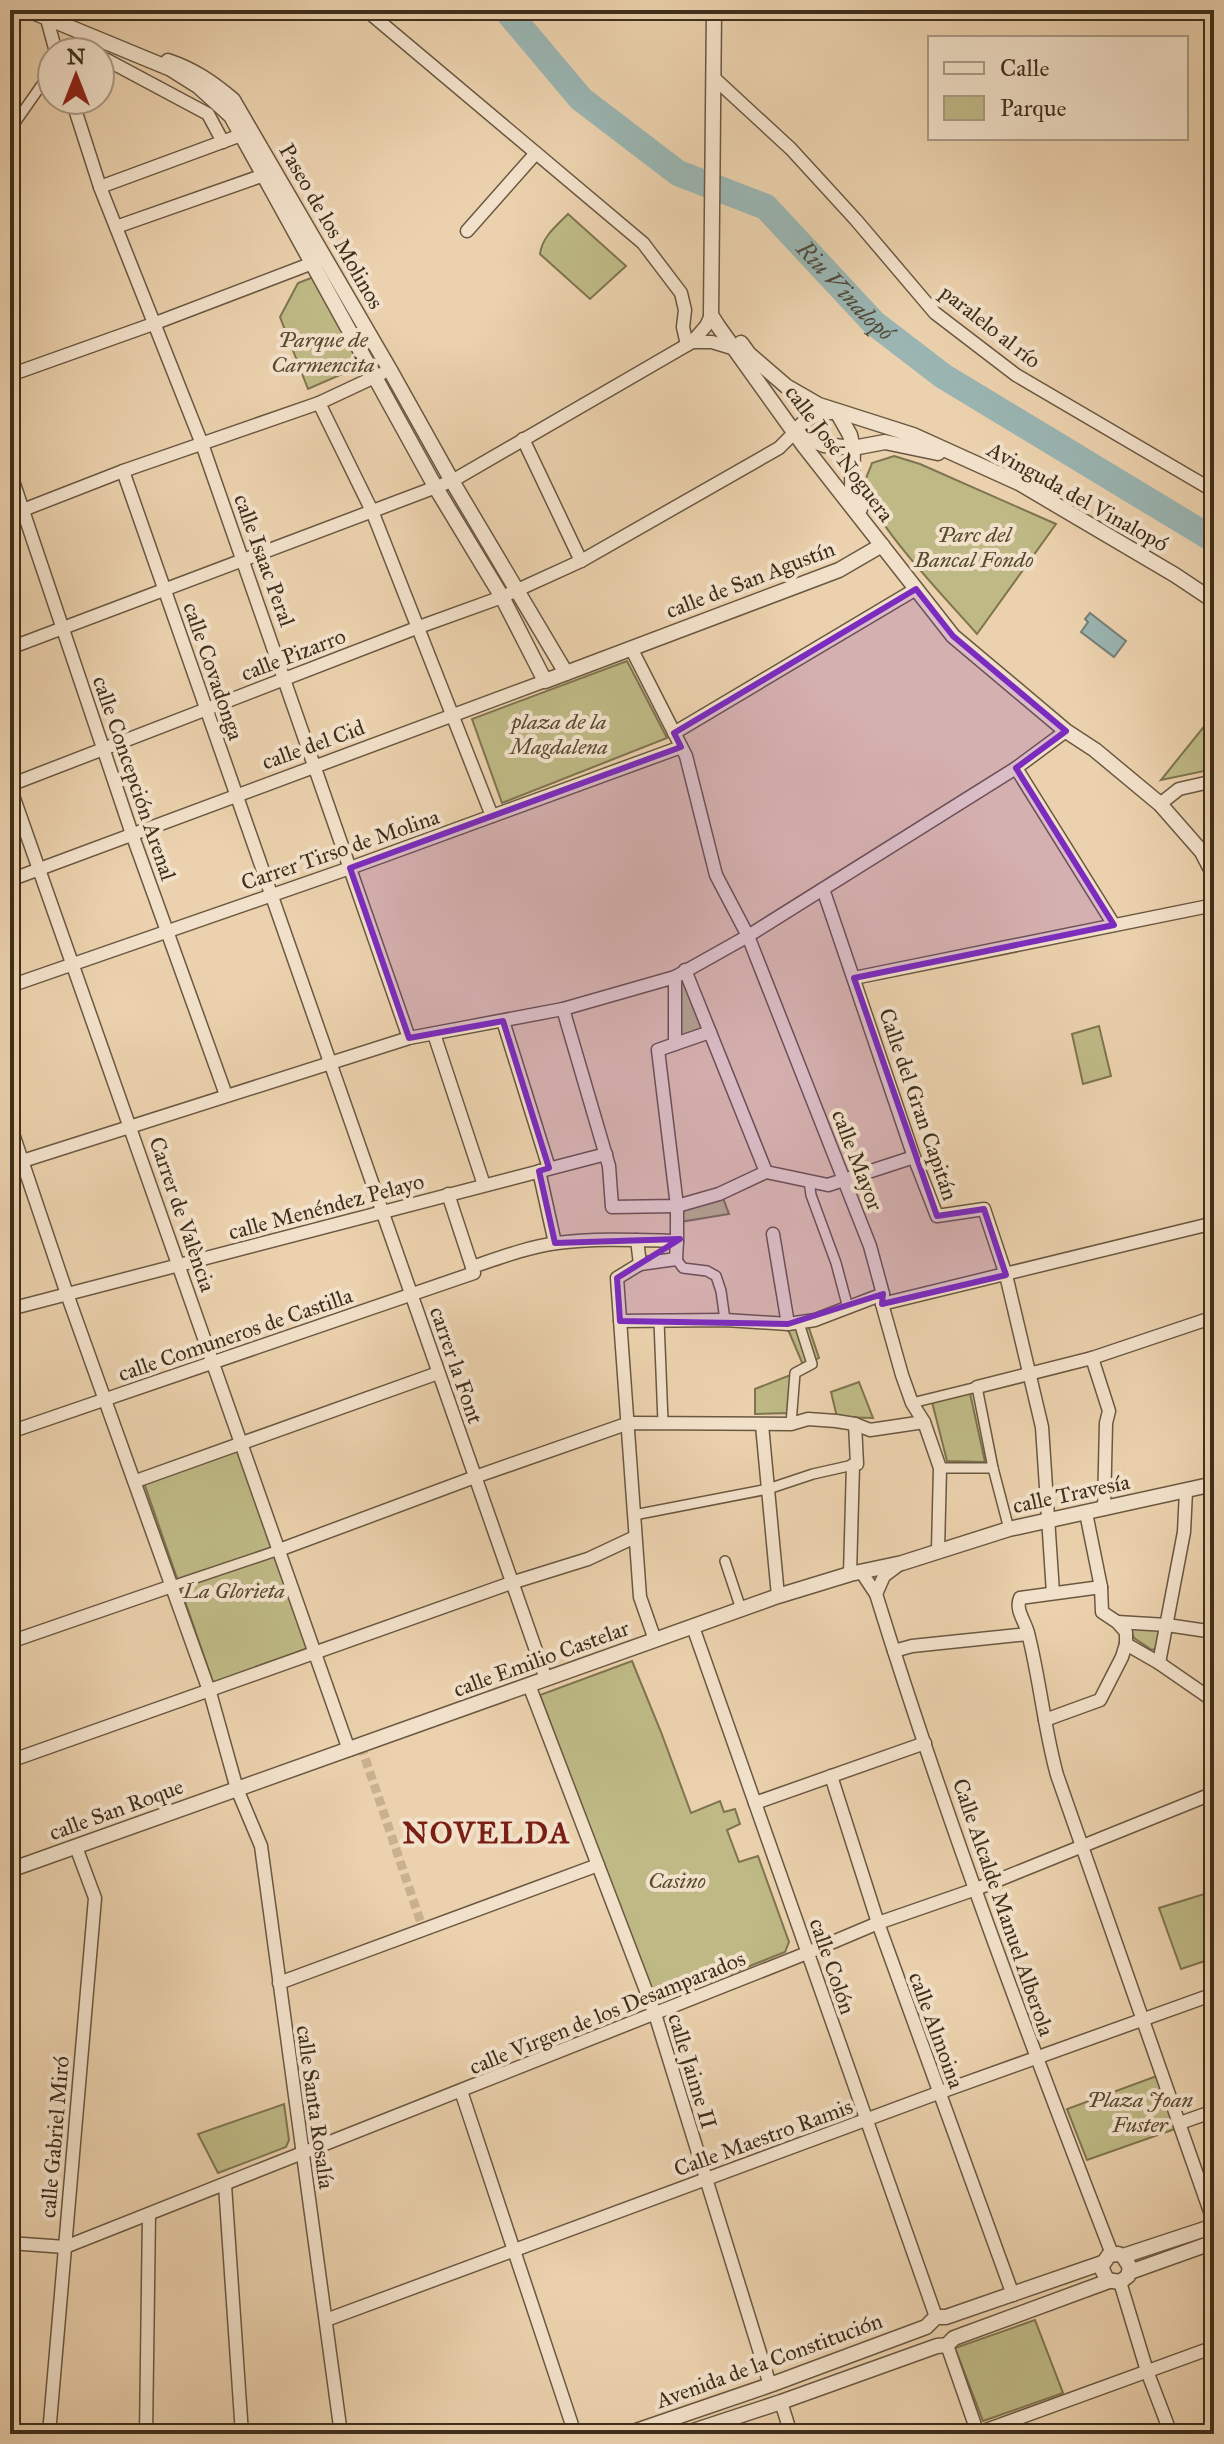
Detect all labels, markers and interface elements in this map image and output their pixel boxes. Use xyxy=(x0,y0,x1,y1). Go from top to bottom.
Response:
north arrow xyxy=(36,36,116,116)
legend xyxy=(928,36,1188,140)
text: N xyxy=(67,43,86,70)
text: Calle xyxy=(1000,53,1049,83)
text: Parque xyxy=(1000,93,1067,123)
street label: Paseo de los Molinos xyxy=(273,139,390,314)
water label: Riu Vinalopó xyxy=(789,234,903,350)
street label: paralelo al río xyxy=(934,278,1046,374)
park label: Parque de Carmencita xyxy=(271,326,375,378)
street label: calle José Noguera xyxy=(779,380,900,528)
street label: Avinguda del Vinalopó xyxy=(982,435,1173,557)
street label: calle Isaac Peral xyxy=(228,490,301,630)
park label: Parc del Bancal Fondo xyxy=(913,521,1034,573)
street label: calle de San Agustín xyxy=(662,535,838,624)
street label: calle Covadonga xyxy=(177,599,250,744)
street label: calle Pizarro xyxy=(237,622,349,687)
street label: calle Concepción Arenal xyxy=(87,672,182,884)
park label: plaza de la Magdalena xyxy=(508,708,608,760)
street label: calle del Cid xyxy=(258,713,368,775)
street label: Carrer Tirso de Molina xyxy=(237,803,444,896)
street label: Calle del Gran Capitán xyxy=(873,1005,964,1204)
street label: calle Mayor xyxy=(826,1106,889,1215)
street label: Carrer de València xyxy=(143,1133,222,1296)
street label: calle Menéndez Pelayo xyxy=(225,1167,427,1246)
street label: calle Comuneros de Castilla xyxy=(114,1281,357,1387)
street label: carrer la Font xyxy=(424,1303,489,1427)
street label: calle Travesía xyxy=(1010,1468,1133,1519)
park label: La Glorieta xyxy=(182,1577,285,1604)
street label: calle Emilio Castelar xyxy=(450,1614,634,1703)
street label: calle San Roque xyxy=(45,1773,187,1846)
street label: Calle Alcalde Manuel Alberola xyxy=(947,1775,1061,2040)
district label: NOVELDA xyxy=(402,1815,572,1851)
park label: Casino xyxy=(648,1867,706,1894)
street label: calle Colón xyxy=(804,1915,862,2018)
street label: calle Virgen de los Desamparados xyxy=(465,1945,749,2080)
street label: calle Almoina xyxy=(903,1968,970,2093)
street label: calle Jaime II xyxy=(662,2010,723,2132)
street label: calle Santa Rosalía xyxy=(291,2023,340,2191)
street label: calle Gabriel Miró xyxy=(34,2055,75,2219)
park label: Plaza Joan Fuster xyxy=(1087,2086,1193,2138)
street label: Calle Maestro Ramis xyxy=(670,2093,856,2182)
street label: Avenida de la Constitución xyxy=(651,2307,886,2414)

